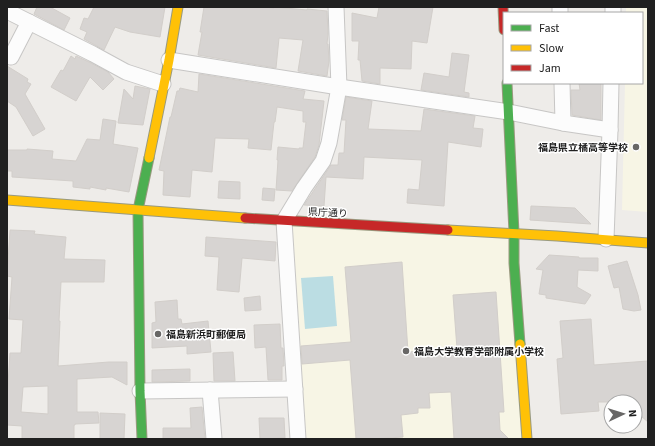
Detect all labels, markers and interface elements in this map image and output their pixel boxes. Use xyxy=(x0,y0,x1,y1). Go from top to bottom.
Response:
legend xyxy=(503,12,643,84)
text: Fast xyxy=(539,20,559,37)
text: Slow xyxy=(539,40,564,57)
text: Jam xyxy=(539,60,561,77)
place label: 福島県立橘高等学校 xyxy=(538,141,628,155)
marker: 福島県立橘高等学校 xyxy=(631,142,641,152)
street label: 県庁通り xyxy=(308,205,348,221)
place label: 福島新浜町郵便局 xyxy=(166,328,246,342)
marker: 福島新浜町郵便局 xyxy=(153,329,163,339)
place label: 福島大学教育学部附属小学校 xyxy=(414,345,544,359)
marker: 福島大学教育学部附属小学校 xyxy=(401,346,411,356)
north arrow xyxy=(603,394,643,434)
text: N xyxy=(625,409,640,418)

